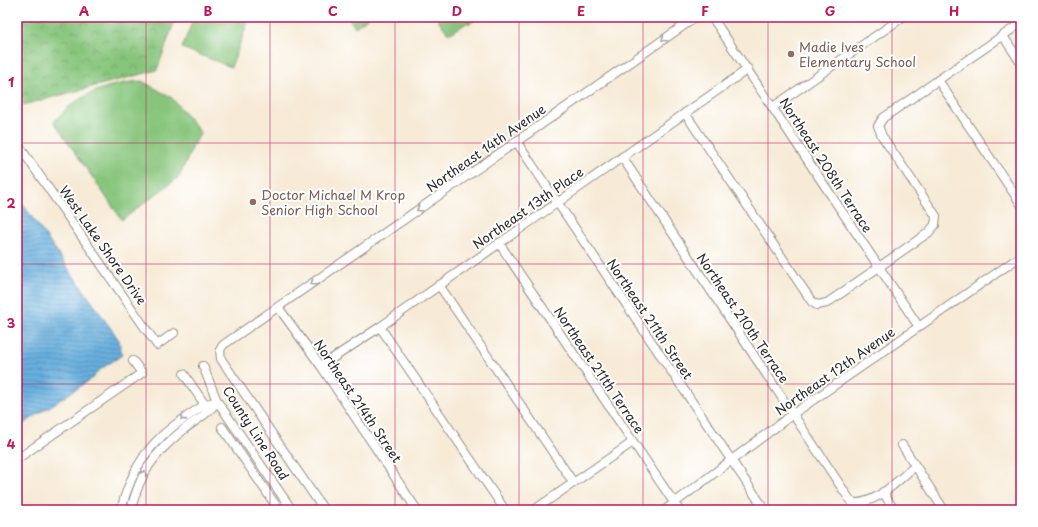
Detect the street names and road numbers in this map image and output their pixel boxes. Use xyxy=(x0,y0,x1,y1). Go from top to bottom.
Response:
street label: Northeast 208th Terrace xyxy=(776,94,877,236)
street label: Northeast 14th Avenue xyxy=(422,99,549,196)
street label: Northeast 13th Place xyxy=(468,162,587,253)
street label: West Lake Shore Drive xyxy=(55,181,152,308)
street label: Northeast 210th Terrace xyxy=(693,249,794,386)
street label: Northeast 211th Street xyxy=(603,255,698,383)
street label: Northeast 211th Terrace xyxy=(550,303,649,437)
street label: Northeast 12th Avenue xyxy=(771,322,898,419)
street label: Northeast 214th Street xyxy=(310,335,407,466)
street label: County Line Road xyxy=(219,382,294,484)

